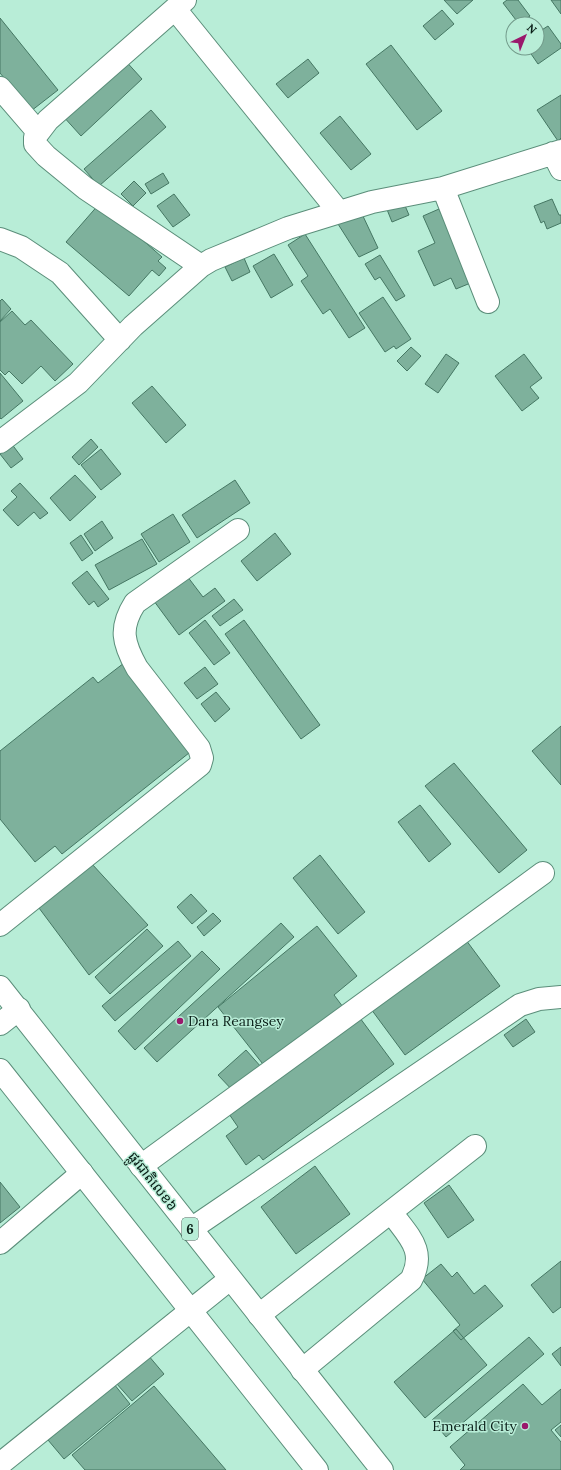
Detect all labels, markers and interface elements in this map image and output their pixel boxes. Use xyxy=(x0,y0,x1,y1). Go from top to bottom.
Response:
north arrow xyxy=(505,16,545,56)
text: N xyxy=(524,21,540,37)
place label: Dara Reangsey xyxy=(188,1012,284,1030)
marker: Dara Reangsey xyxy=(175,1016,185,1026)
street label: ផ្លូវជាតិលេខ៦ xyxy=(122,1148,182,1216)
road number: 6 xyxy=(182,1218,198,1240)
place label: Emerald City xyxy=(432,1417,518,1435)
marker: Emerald City xyxy=(520,1421,530,1431)

